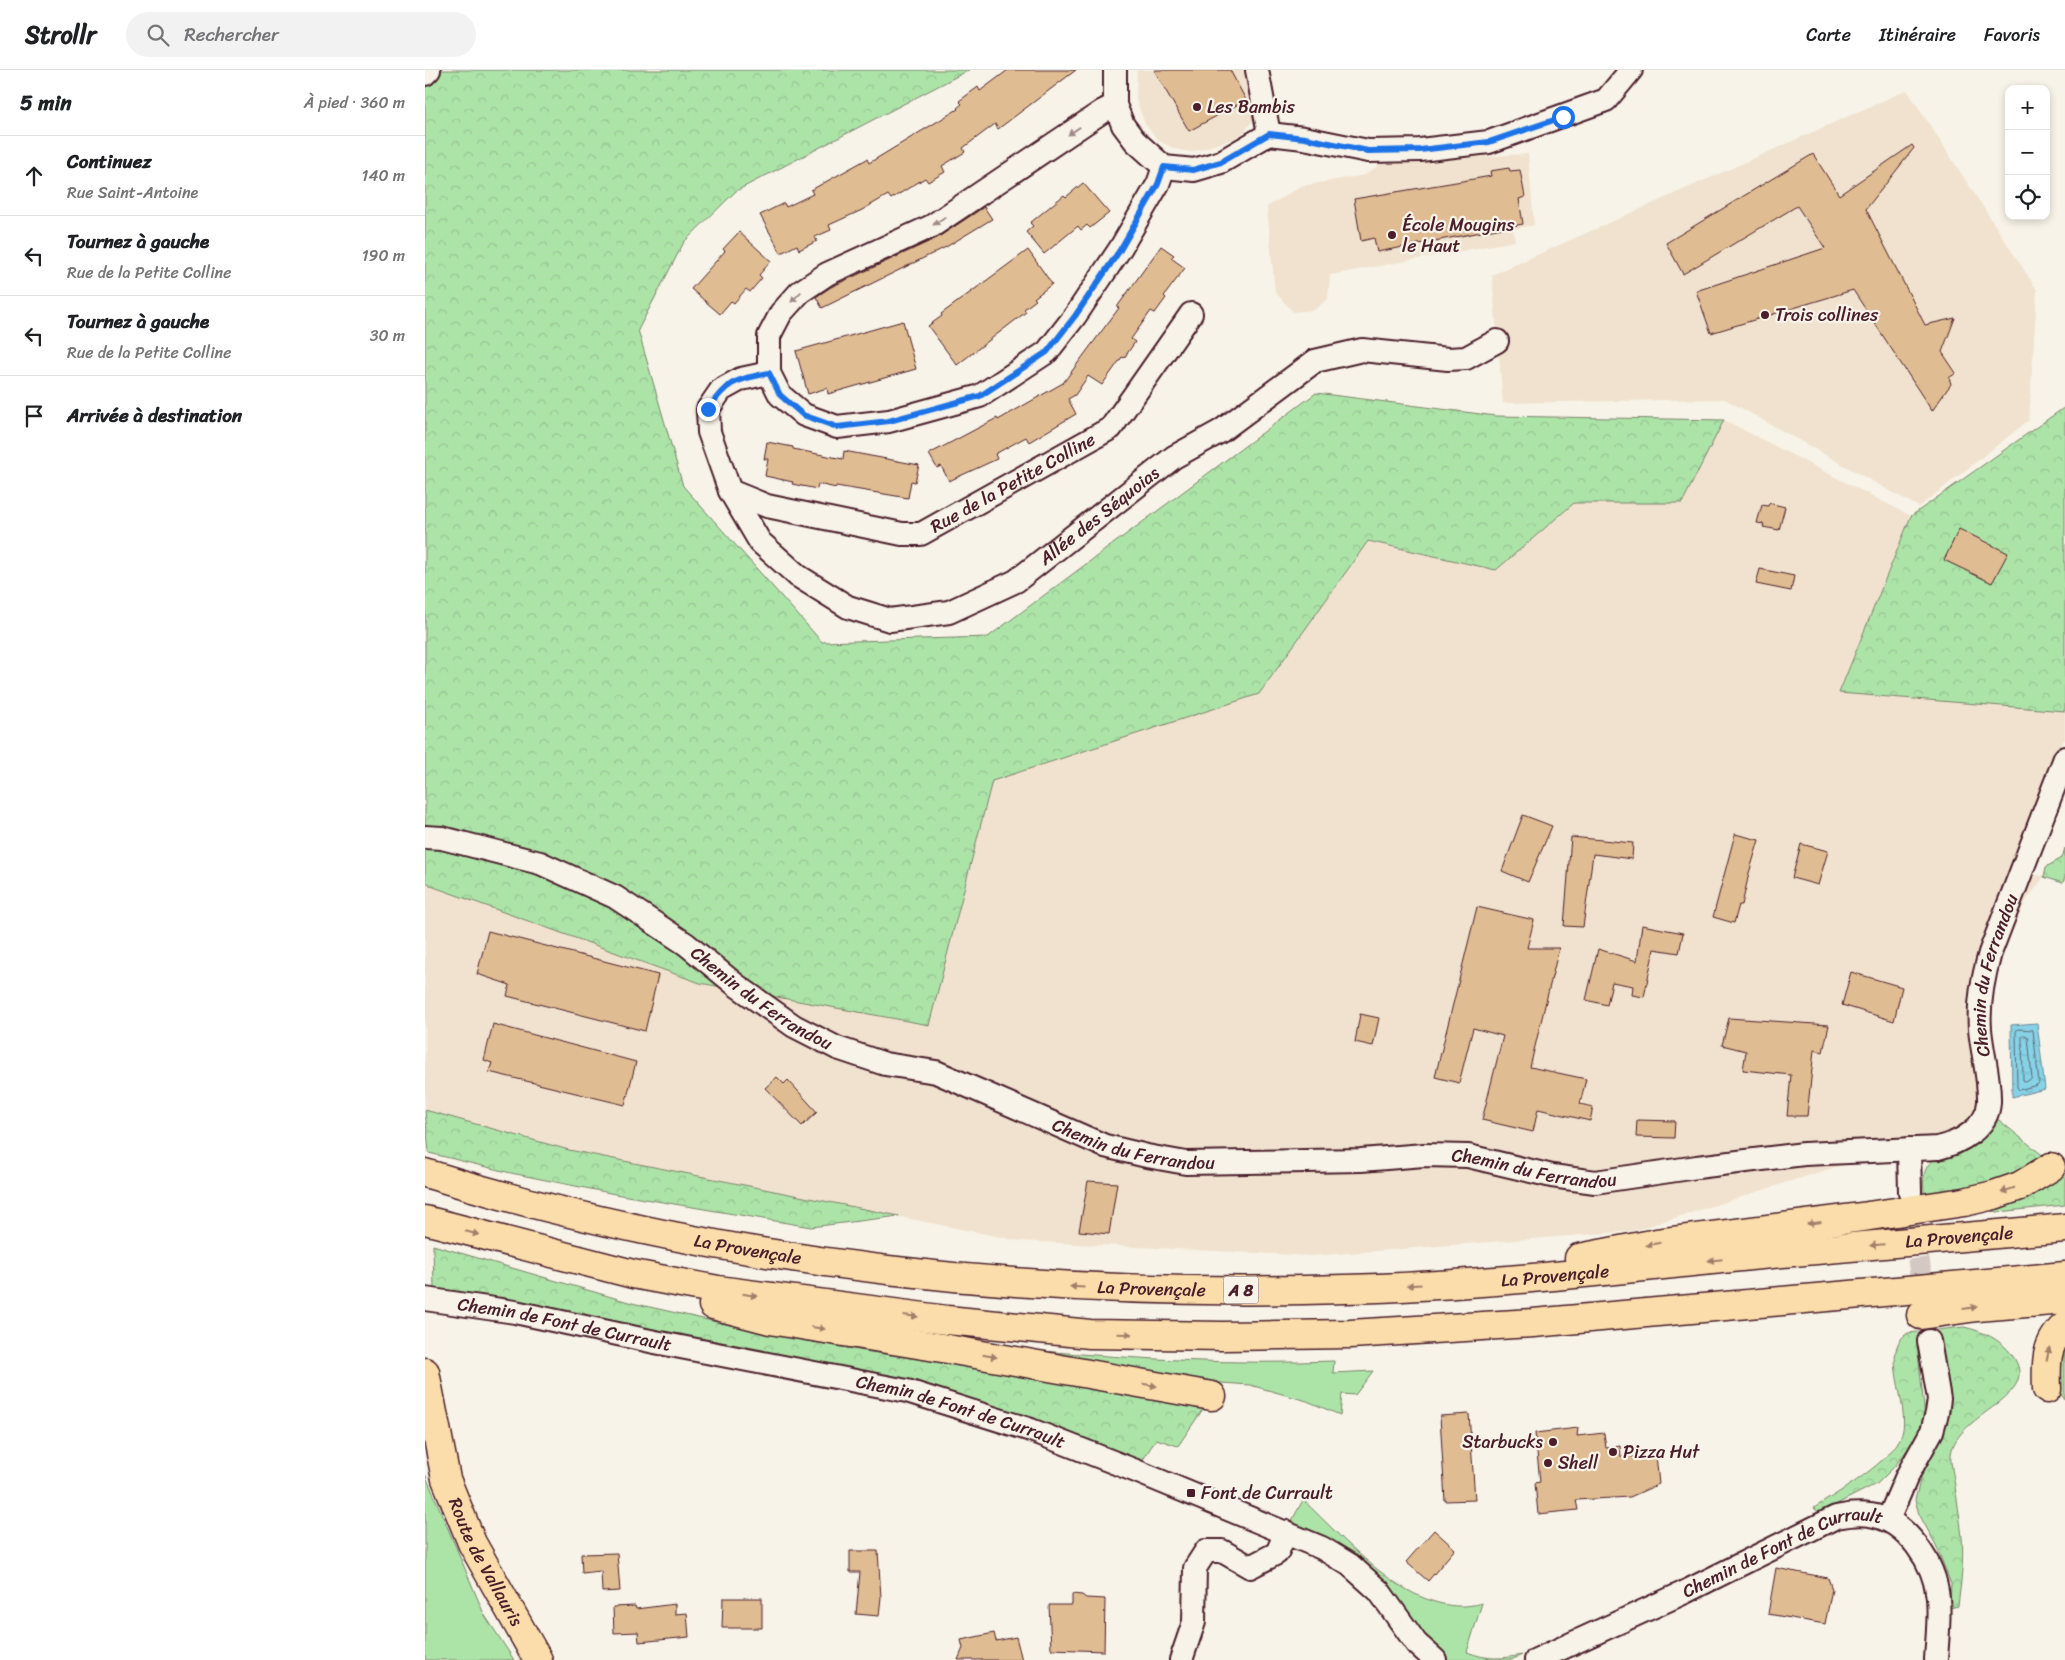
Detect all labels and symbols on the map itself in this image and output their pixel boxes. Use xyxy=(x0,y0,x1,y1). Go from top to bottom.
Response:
place label: Les Bambis xyxy=(1207,91,1296,123)
marker: Les Bambis xyxy=(1191,101,1203,113)
route start xyxy=(1552,106,1575,129)
one-way arrow xyxy=(1067,126,1081,136)
place label: École Mougins le Haut xyxy=(1402,209,1515,262)
one-way arrow xyxy=(932,216,945,226)
marker: École Mougins le Haut xyxy=(1386,229,1398,241)
one-way arrow xyxy=(790,291,802,303)
place label: Trois collines xyxy=(1775,299,1879,331)
marker: Trois collines xyxy=(1759,309,1771,321)
route end xyxy=(697,398,720,421)
street label: Rue de la Petite Colline xyxy=(924,424,1101,542)
street label: Allée des Séquoias xyxy=(1031,458,1167,574)
street label: Chemin du Ferrandou xyxy=(1963,889,2028,1060)
street label: Chemin du Ferrandou xyxy=(683,938,839,1059)
street label: Chemin du Ferrandou xyxy=(1047,1109,1215,1179)
street label: Chemin du Ferrandou xyxy=(1451,1140,1619,1198)
one-way arrow xyxy=(2001,1187,2016,1194)
street label: La Provençale xyxy=(1904,1216,2015,1258)
one-way arrow xyxy=(1806,1219,1822,1227)
street label: La Provençale xyxy=(691,1224,804,1274)
one-way arrow xyxy=(465,1230,480,1238)
one-way arrow xyxy=(1644,1240,1660,1248)
one-way arrow xyxy=(1869,1241,1885,1249)
street label: La Provençale xyxy=(1500,1255,1611,1297)
one-way arrow xyxy=(1707,1256,1723,1264)
street label: La Provençale xyxy=(1097,1271,1206,1306)
road number: A 8 xyxy=(1223,1276,1259,1304)
one-way arrow xyxy=(1068,1282,1084,1290)
one-way arrow xyxy=(1406,1282,1422,1290)
street label: Chemin de Font de Currault xyxy=(456,1288,675,1361)
one-way arrow xyxy=(742,1292,758,1300)
one-way arrow xyxy=(1962,1304,1978,1312)
one-way arrow xyxy=(904,1312,920,1320)
one-way arrow xyxy=(811,1324,827,1332)
one-way arrow xyxy=(1118,1330,1134,1338)
one-way arrow xyxy=(2044,1347,2052,1362)
one-way arrow xyxy=(983,1353,999,1361)
street label: Chemin de Font de Currault xyxy=(853,1365,1070,1458)
one-way arrow xyxy=(1143,1381,1159,1389)
place label: Starbucks xyxy=(1462,1426,1544,1458)
marker: Starbucks xyxy=(1547,1436,1559,1448)
place label: Pizza Hut xyxy=(1623,1436,1700,1468)
marker: Pizza Hut xyxy=(1607,1446,1619,1458)
place label: Shell xyxy=(1558,1447,1599,1479)
marker: Shell xyxy=(1542,1457,1554,1469)
place label: Font de Currault xyxy=(1201,1477,1333,1509)
marker: Font de Currault xyxy=(1185,1487,1197,1499)
street label: Route de Vallauris xyxy=(439,1493,532,1633)
street label: Chemin de Font de Currault xyxy=(1676,1498,1888,1607)

